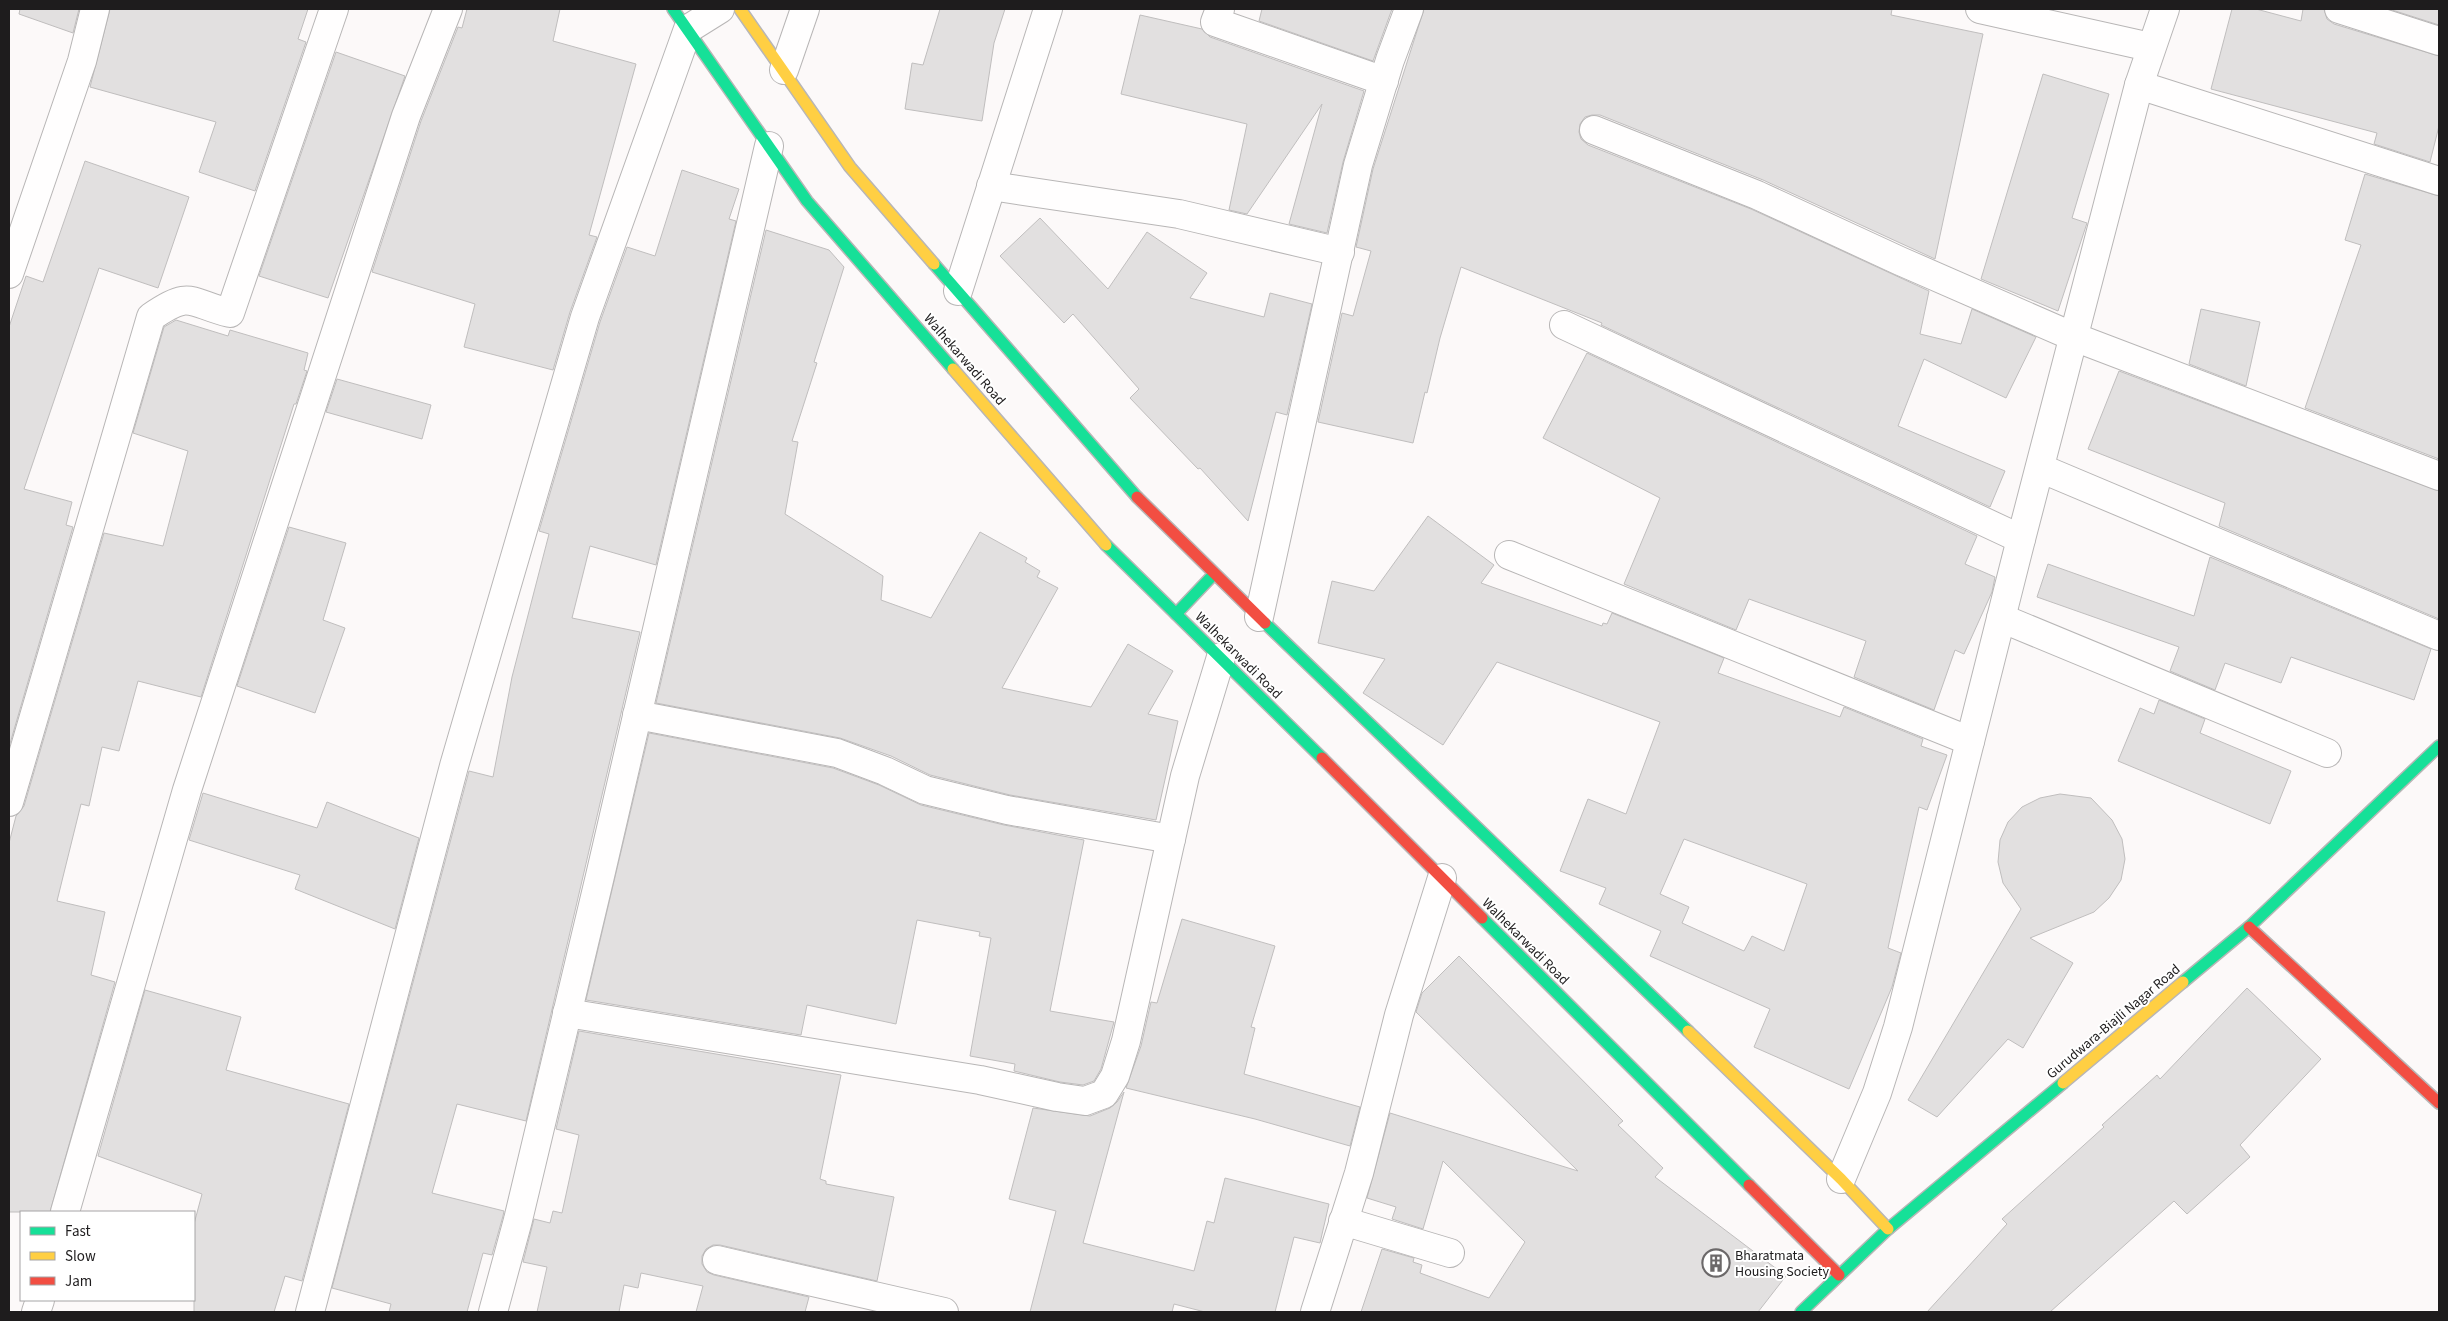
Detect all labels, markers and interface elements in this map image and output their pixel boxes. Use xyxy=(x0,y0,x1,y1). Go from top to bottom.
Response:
street label: Walhekarwadi Road xyxy=(919,309,1010,410)
street label: Walhekarwadi Road xyxy=(1190,608,1286,704)
street label: Walhekarwadi Road xyxy=(1477,894,1573,990)
street label: Gurudwara-Biajli Nagar Road xyxy=(2042,960,2185,1084)
legend xyxy=(20,1211,195,1301)
text: Fast xyxy=(65,1221,91,1242)
text: Slow xyxy=(65,1246,96,1267)
place label: Bharatmata Housing Society xyxy=(1735,1246,1830,1282)
building icon: Bharatmata Housing Society xyxy=(1701,1248,1731,1278)
text: Jam xyxy=(65,1271,92,1292)

